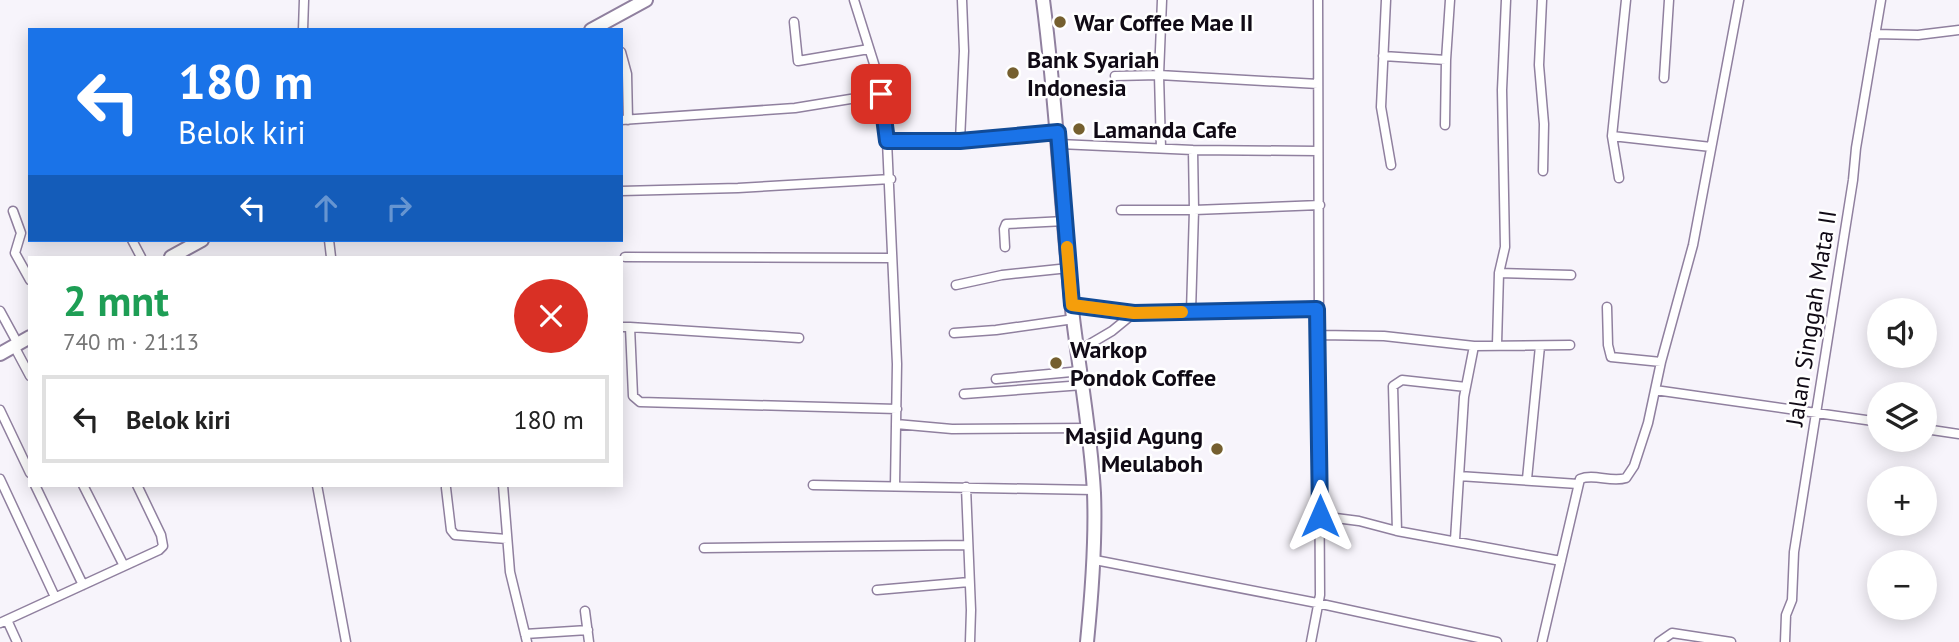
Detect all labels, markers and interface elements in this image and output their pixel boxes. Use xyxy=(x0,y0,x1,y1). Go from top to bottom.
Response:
place label: War Coffee Mae II xyxy=(1074,7,1253,38)
marker: War Coffee Mae II xyxy=(1052,14,1068,30)
place label: Bank Syariah Indonesia xyxy=(1027,44,1159,103)
text: 180 m xyxy=(178,49,313,113)
icon: left xyxy=(63,56,154,147)
pin xyxy=(851,64,911,124)
marker: Bank Syariah Indonesia xyxy=(1005,65,1021,81)
icon: arrive xyxy=(862,75,900,113)
text: Belok kiri xyxy=(178,111,306,153)
place label: Lamanda Cafe xyxy=(1093,114,1237,145)
marker: Lamanda Cafe xyxy=(1071,121,1087,137)
icon: left xyxy=(234,189,272,227)
icon: ahead xyxy=(307,189,345,227)
icon: right xyxy=(380,189,418,227)
street label: Jalan Singgah Mata II xyxy=(1778,208,1843,429)
text: 2 mnt xyxy=(63,273,169,328)
button: close xyxy=(514,279,588,353)
map controls xyxy=(1867,298,1937,620)
button: sound xyxy=(1867,298,1937,368)
text: 740 m · 21:13 xyxy=(63,327,199,356)
place label: Warkop Pondok Coffee xyxy=(1070,334,1216,393)
marker: Warkop Pondok Coffee xyxy=(1048,355,1064,371)
button: layers xyxy=(1867,382,1937,452)
icon: left xyxy=(67,400,105,438)
text: Belok kiri xyxy=(126,403,231,436)
text: 180 m xyxy=(513,403,584,436)
place label: Masjid Agung Meulaboh xyxy=(1065,420,1203,479)
marker: Masjid Agung Meulaboh xyxy=(1209,441,1225,457)
button: + xyxy=(1867,466,1937,536)
position arrow xyxy=(1283,479,1357,553)
button: − xyxy=(1867,550,1937,620)

